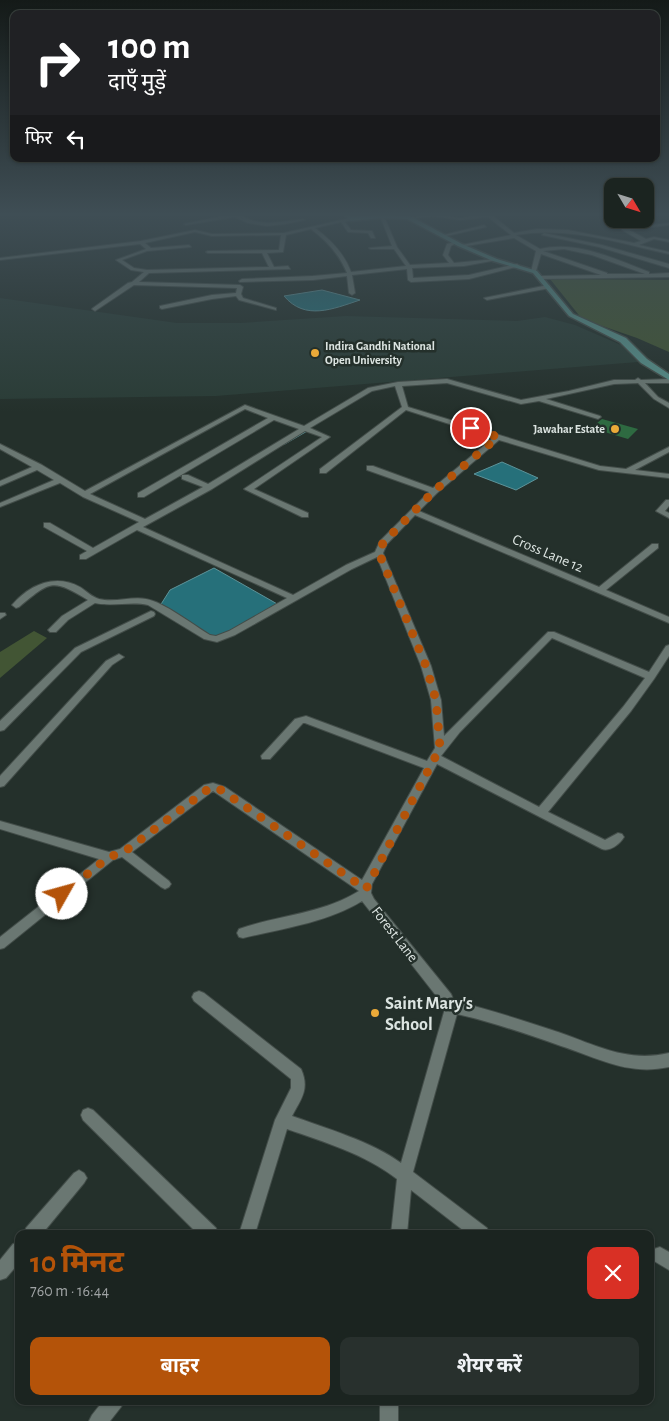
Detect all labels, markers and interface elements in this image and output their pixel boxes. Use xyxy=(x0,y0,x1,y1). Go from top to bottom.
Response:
icon: right xyxy=(25,30,90,95)
text: 100 m xyxy=(108,30,191,65)
text: दाएँ मुड़ें xyxy=(108,71,166,93)
icon: left xyxy=(62,125,90,153)
text: फिर xyxy=(25,129,52,148)
north arrow xyxy=(604,178,654,228)
map controls xyxy=(604,178,654,228)
place label: Indira Gandhi National Open University xyxy=(325,340,435,367)
marker: Indira Gandhi National Open University xyxy=(309,347,321,359)
pin xyxy=(450,407,492,449)
icon: arrive xyxy=(457,414,485,442)
place label: Jawahar Estate xyxy=(533,423,605,435)
marker: Jawahar Estate xyxy=(609,423,621,435)
street label: Cross Lane 12 xyxy=(510,532,586,575)
position arrow xyxy=(35,867,87,919)
street label: Forest Lane xyxy=(369,904,421,965)
place label: Saint Mary's School xyxy=(385,995,473,1034)
marker: Saint Mary's School xyxy=(369,1007,381,1019)
button: close xyxy=(587,1247,639,1299)
text: 10 मिनट xyxy=(30,1248,124,1278)
text: 760 m · 16:44 xyxy=(30,1283,109,1299)
button: बाहर xyxy=(30,1337,330,1395)
button: शेयर करें xyxy=(340,1337,639,1395)

